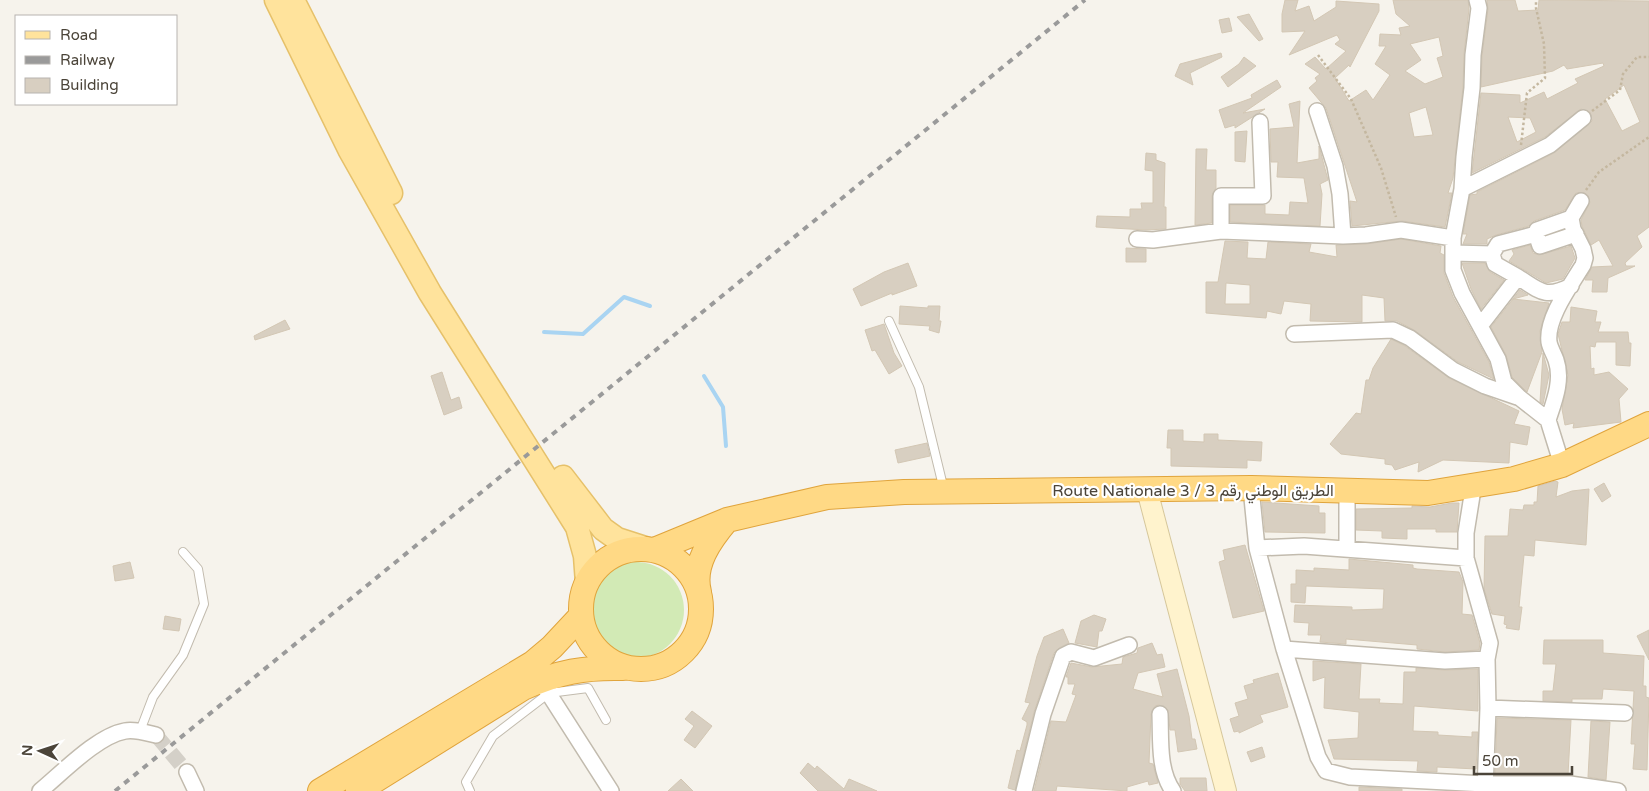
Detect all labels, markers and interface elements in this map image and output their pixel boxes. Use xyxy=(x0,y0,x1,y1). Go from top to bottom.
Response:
legend xyxy=(15,15,178,105)
text: Road xyxy=(60,26,98,44)
text: Railway xyxy=(60,51,115,69)
text: Building xyxy=(60,76,119,94)
street label: Route Nationale 3 / الطريق الوطني رقم 3 xyxy=(1052,481,1334,504)
north arrow xyxy=(15,726,65,776)
text: N xyxy=(19,744,36,756)
scale bar xyxy=(1474,744,1572,776)
text: 50 m xyxy=(1482,752,1519,770)

